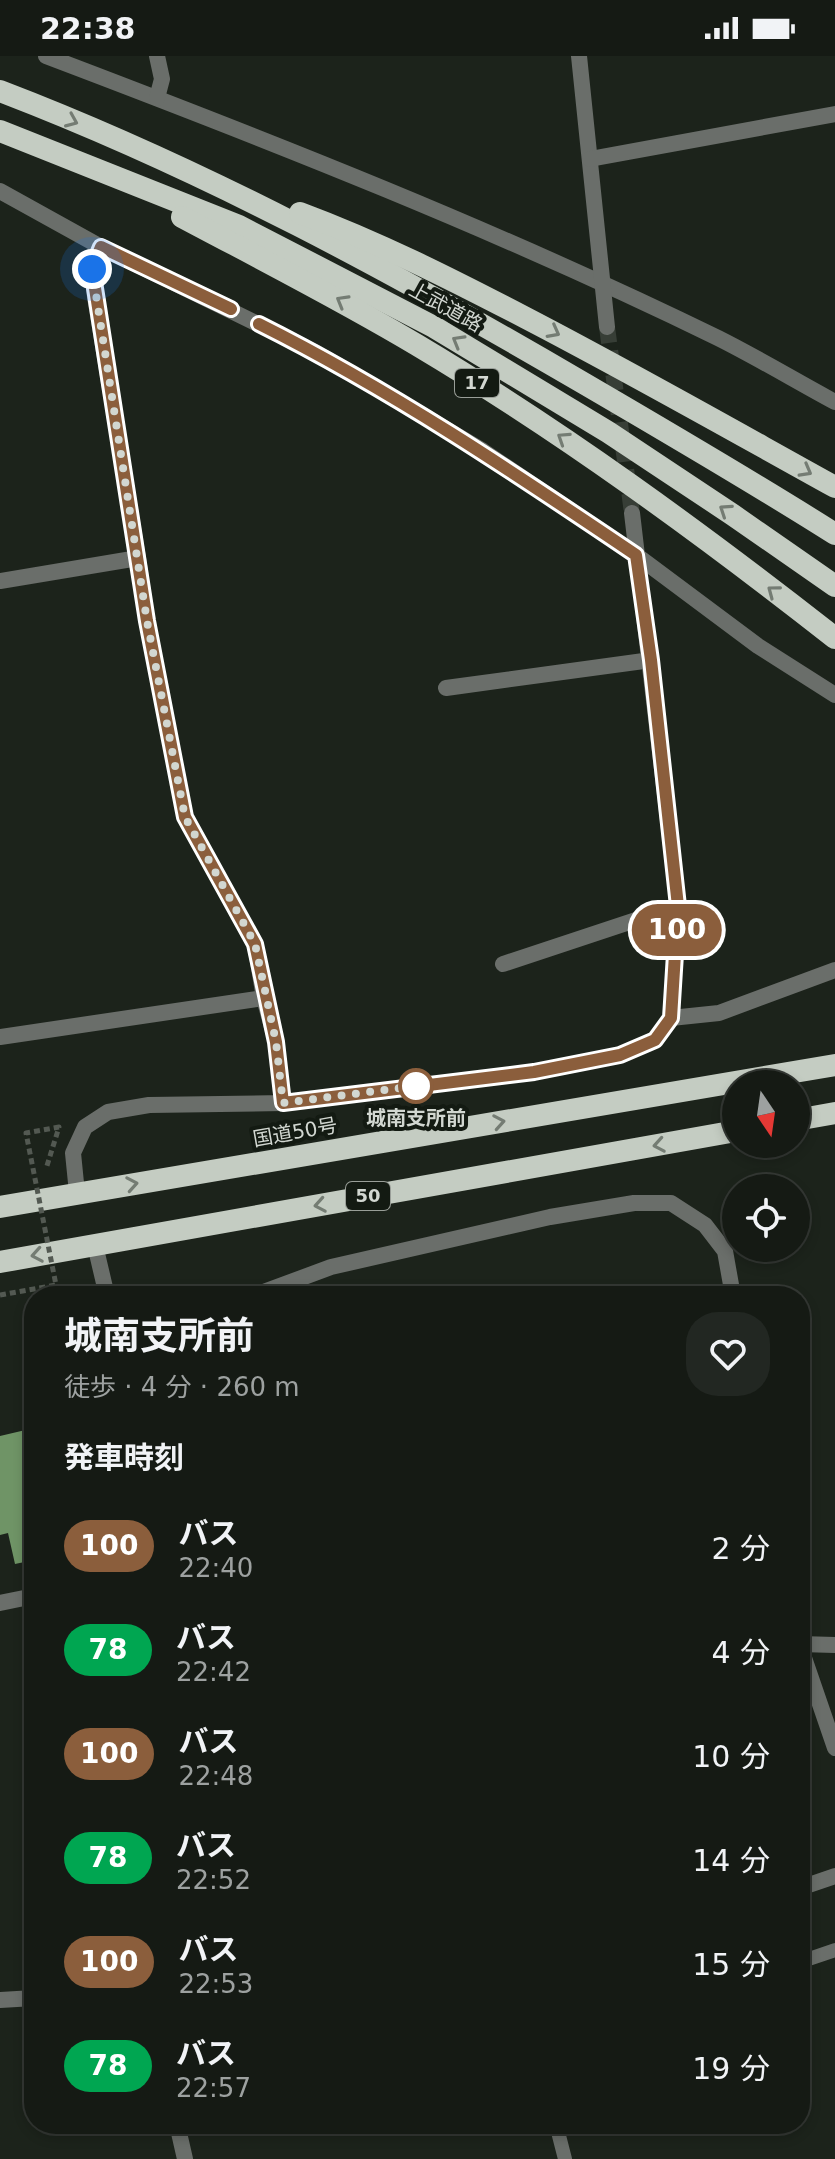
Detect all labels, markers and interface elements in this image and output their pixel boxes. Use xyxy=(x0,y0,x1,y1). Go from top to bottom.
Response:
text: 22:38 xyxy=(40,11,136,46)
one-way arrow xyxy=(64,111,78,127)
your location xyxy=(72,249,112,289)
street label: 上武道路 xyxy=(405,277,487,337)
one-way arrow xyxy=(336,295,351,311)
one-way arrow xyxy=(545,323,560,338)
one-way arrow xyxy=(452,335,467,351)
road number: 17 xyxy=(455,369,499,397)
one-way arrow xyxy=(557,433,572,448)
one-way arrow xyxy=(797,461,812,477)
one-way arrow xyxy=(720,504,734,519)
one-way arrow xyxy=(768,586,782,600)
line badge: 100 xyxy=(631,904,723,956)
text: 100 xyxy=(648,913,706,946)
marker: 城南支所前 xyxy=(399,1069,433,1103)
north arrow xyxy=(722,1070,810,1158)
map controls xyxy=(722,1070,810,1262)
place label: 城南支所前 xyxy=(366,1106,466,1130)
street label: 国道50号 xyxy=(251,1113,339,1151)
one-way arrow xyxy=(492,1114,505,1131)
one-way arrow xyxy=(652,1135,666,1152)
button: locate xyxy=(722,1174,810,1262)
one-way arrow xyxy=(125,1176,139,1193)
road number: 50 xyxy=(346,1182,390,1210)
one-way arrow xyxy=(314,1195,327,1212)
one-way arrow xyxy=(30,1246,44,1263)
button: heart xyxy=(686,1312,770,1396)
text: 城南支所前 xyxy=(64,1314,254,1358)
text: 徒歩 · 4 分 · 260 m xyxy=(64,1372,300,1402)
text: 発車時刻 xyxy=(64,1440,184,1475)
text: バス xyxy=(178,1516,238,1551)
text: 100 xyxy=(80,1529,138,1562)
text: 2 分 xyxy=(711,1531,770,1566)
text: 22:40 xyxy=(178,1553,253,1583)
text: バス xyxy=(176,1620,236,1655)
text: 78 xyxy=(89,1633,127,1666)
text: 4 分 xyxy=(711,1635,770,1670)
text: 22:42 xyxy=(176,1657,251,1687)
text: バス xyxy=(178,1724,238,1759)
text: 100 xyxy=(80,1737,138,1770)
text: 10 分 xyxy=(692,1739,770,1774)
text: 22:48 xyxy=(178,1761,253,1791)
text: バス xyxy=(176,1828,236,1863)
text: 78 xyxy=(89,1841,127,1874)
text: 14 分 xyxy=(692,1843,770,1878)
text: 22:52 xyxy=(176,1865,251,1895)
text: バス xyxy=(178,1932,238,1967)
text: 100 xyxy=(80,1945,138,1978)
text: 15 分 xyxy=(692,1947,770,1982)
text: 22:53 xyxy=(178,1969,253,1999)
text: バス xyxy=(176,2036,236,2071)
text: 78 xyxy=(89,2049,127,2082)
text: 19 分 xyxy=(692,2051,770,2086)
text: 22:57 xyxy=(176,2073,251,2103)

